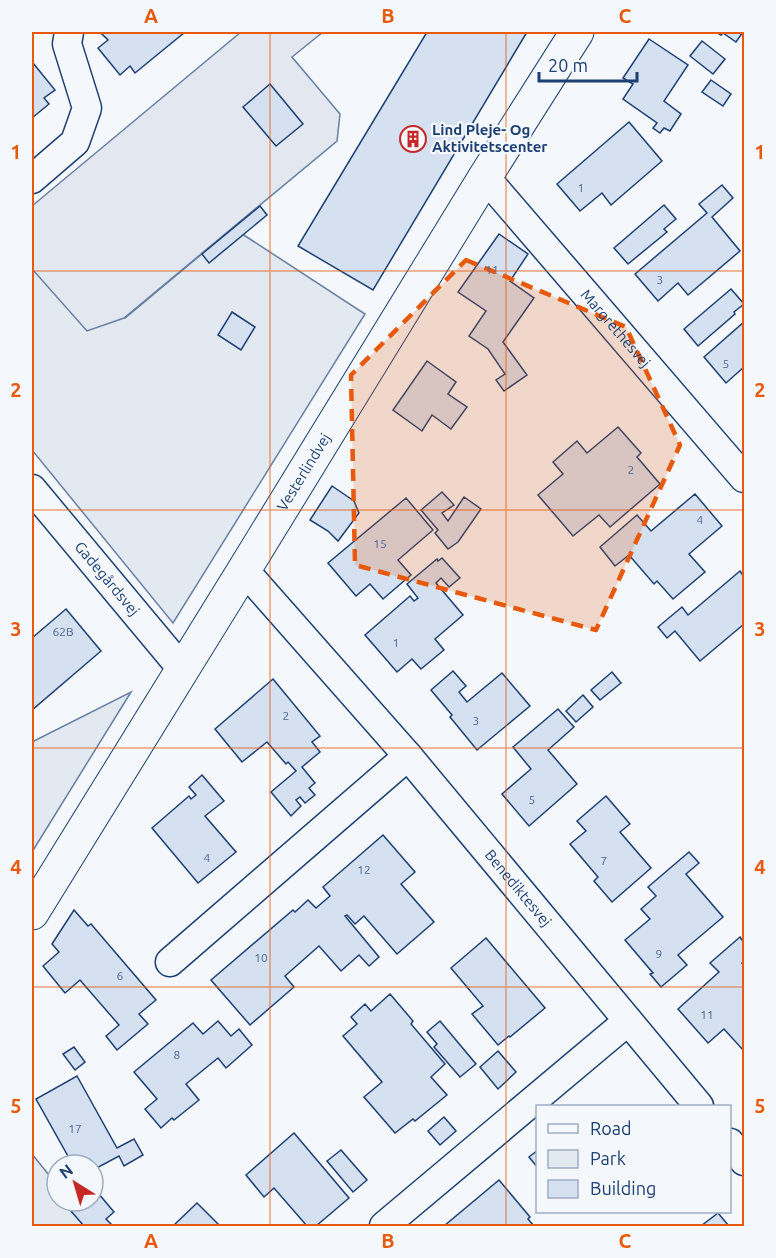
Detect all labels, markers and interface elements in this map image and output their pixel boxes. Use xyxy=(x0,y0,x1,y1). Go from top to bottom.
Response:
text: A xyxy=(144,4,158,27)
text: B xyxy=(381,4,395,27)
text: C xyxy=(619,4,632,27)
scale bar xyxy=(539,45,636,83)
text: 20 m xyxy=(548,55,588,75)
place label: Lind Pleje- Og Aktivitetscenter xyxy=(432,121,548,155)
building icon: Lind Pleje- Og Aktivitetscenter xyxy=(398,124,428,154)
text: 1 xyxy=(10,140,22,163)
text: 1 xyxy=(754,140,766,163)
house number: 1 xyxy=(578,181,584,194)
house number: 11 xyxy=(485,263,499,276)
house number: 3 xyxy=(657,273,663,286)
street label: Margrethesvej xyxy=(578,286,654,371)
house number: 5 xyxy=(723,357,729,370)
text: 2 xyxy=(10,378,22,401)
text: 2 xyxy=(754,378,766,401)
street label: Vesterlindvej xyxy=(273,430,334,514)
house number: 2 xyxy=(628,463,634,476)
house number: 4 xyxy=(697,513,704,526)
house number: 15 xyxy=(373,537,387,550)
street label: Gadegårdsvej xyxy=(72,538,143,619)
text: 3 xyxy=(10,617,22,640)
text: 3 xyxy=(754,617,766,640)
house number: 62B xyxy=(52,625,74,638)
house number: 1 xyxy=(393,636,399,649)
house number: 2 xyxy=(283,709,289,722)
house number: 3 xyxy=(473,714,479,727)
house number: 5 xyxy=(529,793,535,806)
street label: Benediktesvej xyxy=(482,846,555,930)
house number: 4 xyxy=(204,851,211,864)
house number: 7 xyxy=(601,854,607,867)
text: 4 xyxy=(10,855,22,878)
text: 4 xyxy=(754,855,766,878)
house number: 12 xyxy=(357,863,371,876)
house number: 9 xyxy=(656,947,662,960)
house number: 10 xyxy=(254,951,268,964)
house number: 6 xyxy=(117,969,124,982)
house number: 11 xyxy=(700,1008,714,1021)
house number: 8 xyxy=(174,1048,181,1061)
text: 5 xyxy=(10,1094,22,1117)
text: 5 xyxy=(754,1094,766,1117)
legend xyxy=(536,1105,731,1213)
text: Road xyxy=(590,1118,632,1138)
house number: 17 xyxy=(68,1122,82,1135)
text: Park xyxy=(590,1148,626,1168)
north arrow xyxy=(45,1153,105,1213)
text: N xyxy=(56,1160,76,1182)
text: Building xyxy=(590,1178,656,1198)
text: A xyxy=(144,1229,158,1252)
text: B xyxy=(381,1229,395,1252)
text: C xyxy=(619,1229,632,1252)

